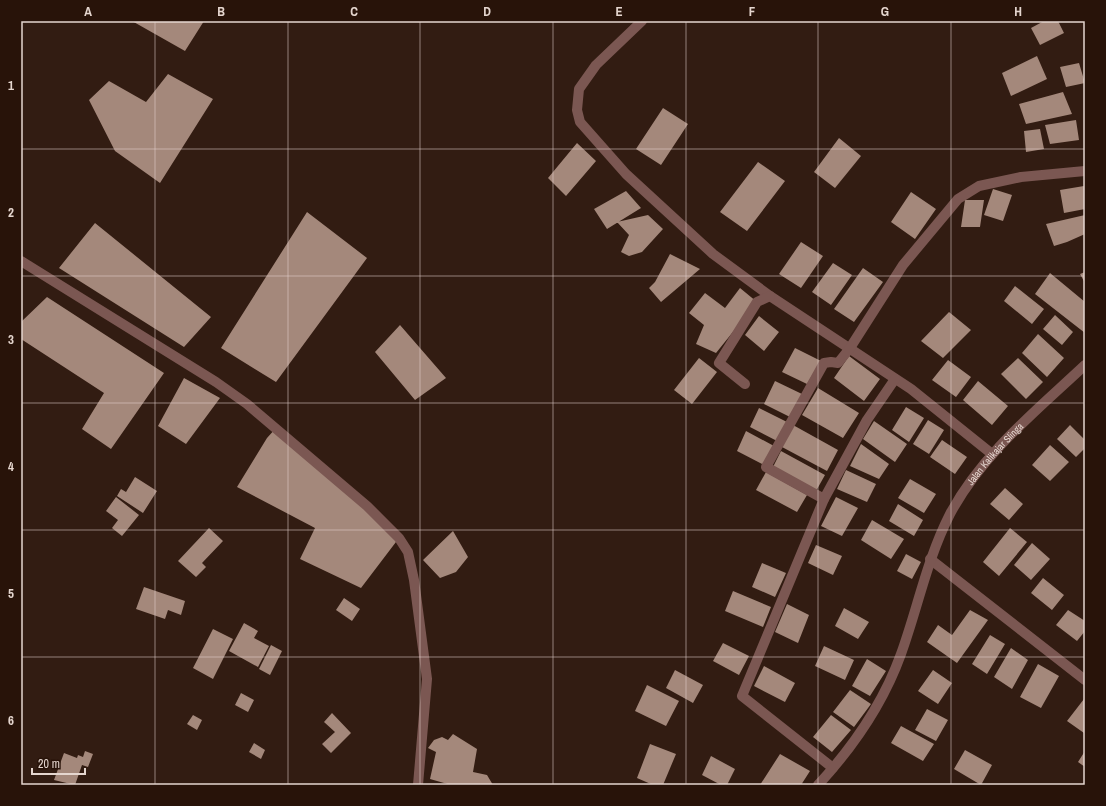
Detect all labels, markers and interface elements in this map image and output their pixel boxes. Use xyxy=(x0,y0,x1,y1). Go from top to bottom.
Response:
text: A xyxy=(84,3,92,20)
text: B xyxy=(217,3,225,20)
text: C xyxy=(350,3,358,20)
text: D xyxy=(483,3,491,20)
text: E xyxy=(615,3,623,20)
text: F xyxy=(749,3,756,20)
text: G xyxy=(881,3,889,20)
text: H xyxy=(1014,3,1022,20)
text: 1 xyxy=(8,77,14,94)
text: 2 xyxy=(8,204,14,221)
text: 3 xyxy=(8,331,14,348)
street label: Jalan Kalikajar Slinga xyxy=(964,419,1026,488)
text: 4 xyxy=(8,458,14,475)
text: 5 xyxy=(8,585,14,602)
text: 6 xyxy=(8,712,14,729)
scale bar xyxy=(32,750,85,776)
text: 20 m xyxy=(38,756,60,772)

